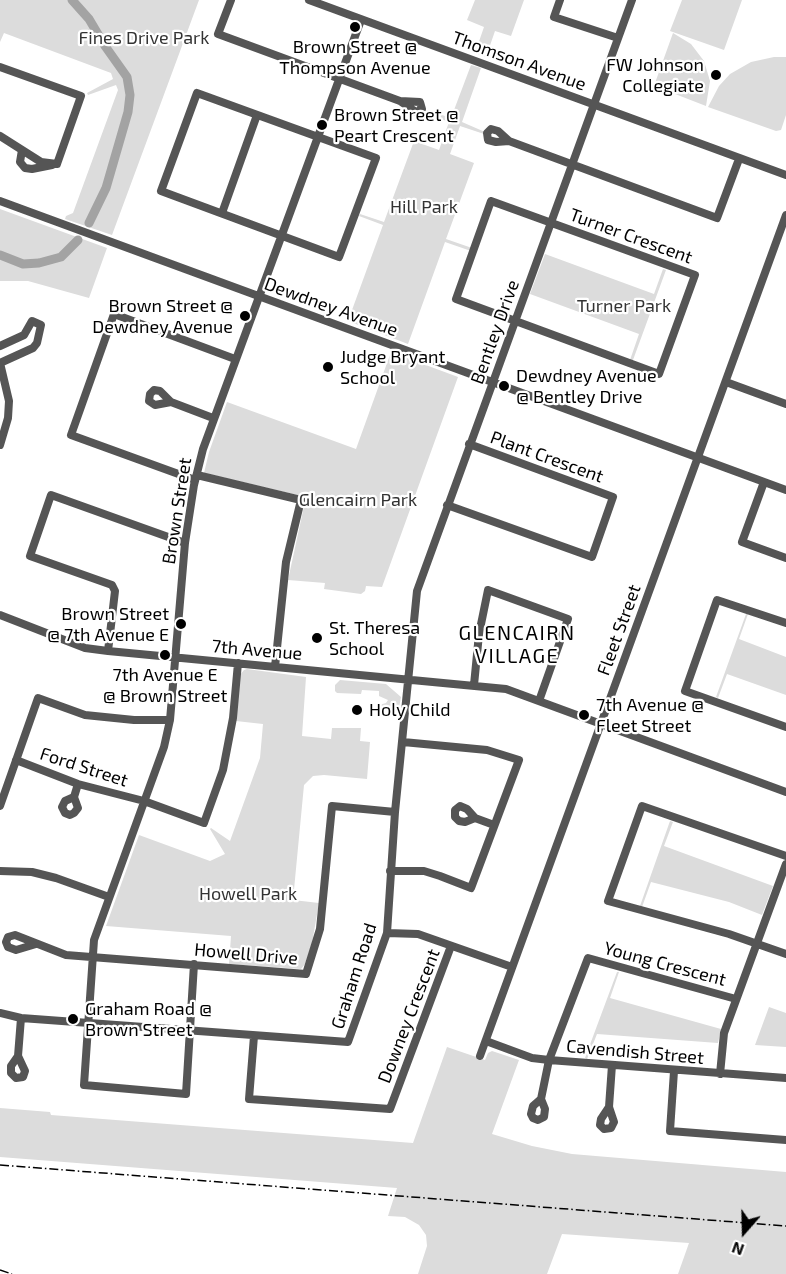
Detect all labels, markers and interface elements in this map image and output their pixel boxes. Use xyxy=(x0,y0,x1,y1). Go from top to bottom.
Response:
marker: Brown Street @ Thompson Avenue xyxy=(348,20,362,34)
park label: Fines Drive Park xyxy=(78,27,210,49)
street label: Thomson Avenue xyxy=(449,27,589,95)
place label: Brown Street @ Thompson Avenue xyxy=(279,36,431,78)
place label: FW Johnson Collegiate xyxy=(606,54,704,97)
marker: FW Johnson Collegiate xyxy=(709,68,723,82)
place label: Brown Street @ Peart Crescent xyxy=(334,104,459,146)
marker: Brown Street @ Peart Crescent xyxy=(315,118,329,132)
park label: Hill Park xyxy=(390,196,458,218)
street label: Turner Crescent xyxy=(567,204,695,268)
street label: Dewdney Avenue xyxy=(261,273,401,341)
street label: Bentley Drive xyxy=(466,277,524,387)
place label: Brown Street @ Dewdney Avenue xyxy=(92,295,233,338)
park label: Turner Park xyxy=(577,295,671,317)
marker: Brown Street @ Dewdney Avenue xyxy=(238,309,252,323)
place label: Judge Bryant School xyxy=(340,346,445,388)
marker: Judge Bryant School xyxy=(321,360,335,374)
place label: Dewdney Avenue @ Bentley Drive xyxy=(516,365,657,407)
marker: Dewdney Avenue @ Bentley Drive xyxy=(497,379,511,393)
street label: Plant Crescent xyxy=(487,427,607,487)
street label: Brown Street xyxy=(158,456,196,566)
park label: Glencairn Park xyxy=(299,489,417,511)
street label: Fleet Street xyxy=(593,582,645,678)
place label: Brown Street @ 7th Avenue E xyxy=(47,603,169,646)
marker: Brown Street @ 7th Avenue E xyxy=(174,617,188,631)
place label: St. Theresa School xyxy=(329,617,420,660)
district label: GLENCAIRN VILLAGE xyxy=(458,621,576,668)
marker: St. Theresa School xyxy=(310,631,324,645)
street label: 7th Avenue xyxy=(211,635,303,665)
marker: 7th Avenue E @ Brown Street xyxy=(158,648,172,662)
place label: 7th Avenue E @ Brown Street xyxy=(103,664,227,706)
place label: 7th Avenue @ Fleet Street xyxy=(596,694,704,736)
place label: Holy Child xyxy=(369,699,451,721)
marker: Holy Child xyxy=(350,703,364,717)
marker: 7th Avenue @ Fleet Street xyxy=(577,708,591,722)
street label: Ford Street xyxy=(37,743,131,791)
park label: Howell Park xyxy=(199,883,297,905)
street label: Graham Road xyxy=(327,920,381,1032)
street label: Young Crescent xyxy=(601,937,729,991)
street label: Howell Drive xyxy=(193,939,299,969)
street label: Downey Crescent xyxy=(373,946,445,1086)
place label: Graham Road @ Brown Street xyxy=(85,998,212,1040)
marker: Graham Road @ Brown Street xyxy=(66,1012,80,1026)
street label: Cavendish Street xyxy=(565,1035,705,1069)
north arrow xyxy=(714,1202,774,1262)
text: N xyxy=(729,1238,746,1260)

